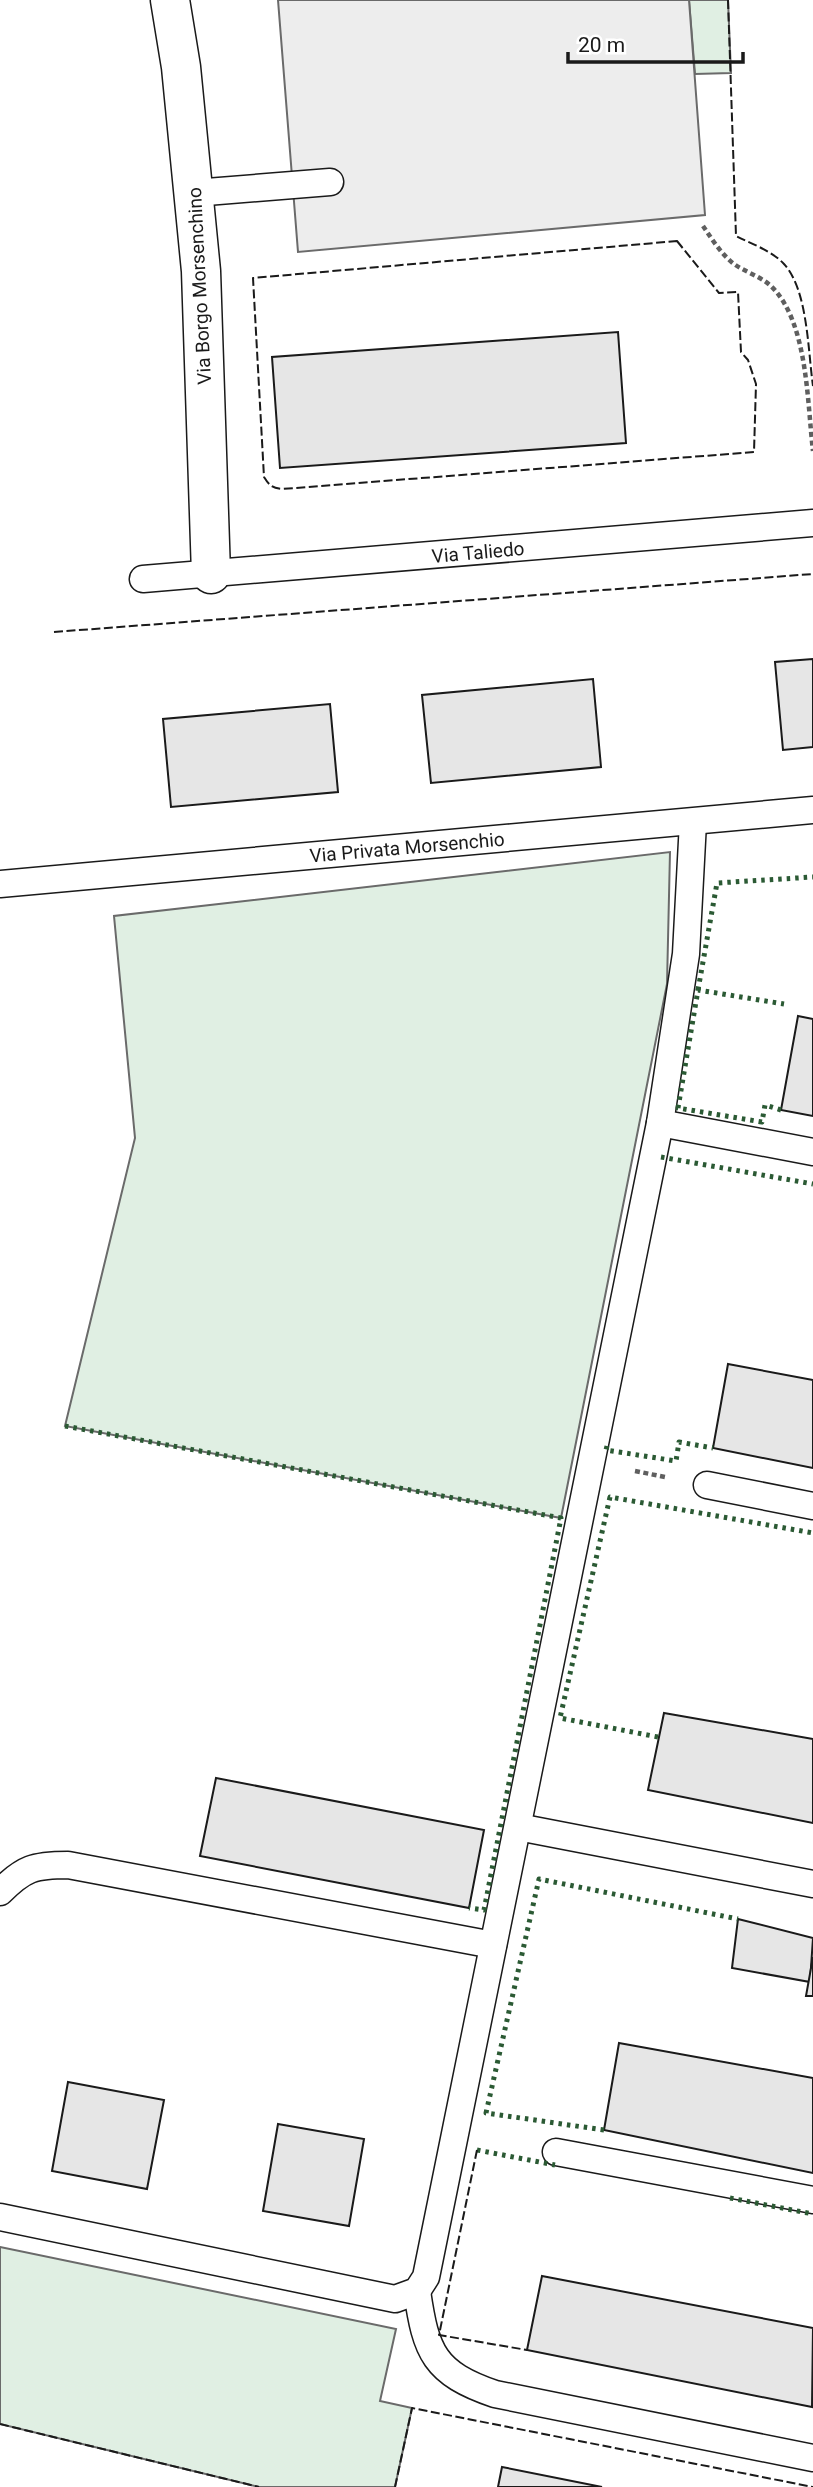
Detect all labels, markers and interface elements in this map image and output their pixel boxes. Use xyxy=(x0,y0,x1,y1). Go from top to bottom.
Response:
scale bar xyxy=(568,21,743,65)
text: 20 m xyxy=(578,33,625,57)
street label: Via Borgo Morsenchino xyxy=(183,187,216,385)
street label: Via Taliedo xyxy=(431,537,525,568)
street label: Via Privata Morsenchio xyxy=(309,828,505,867)

